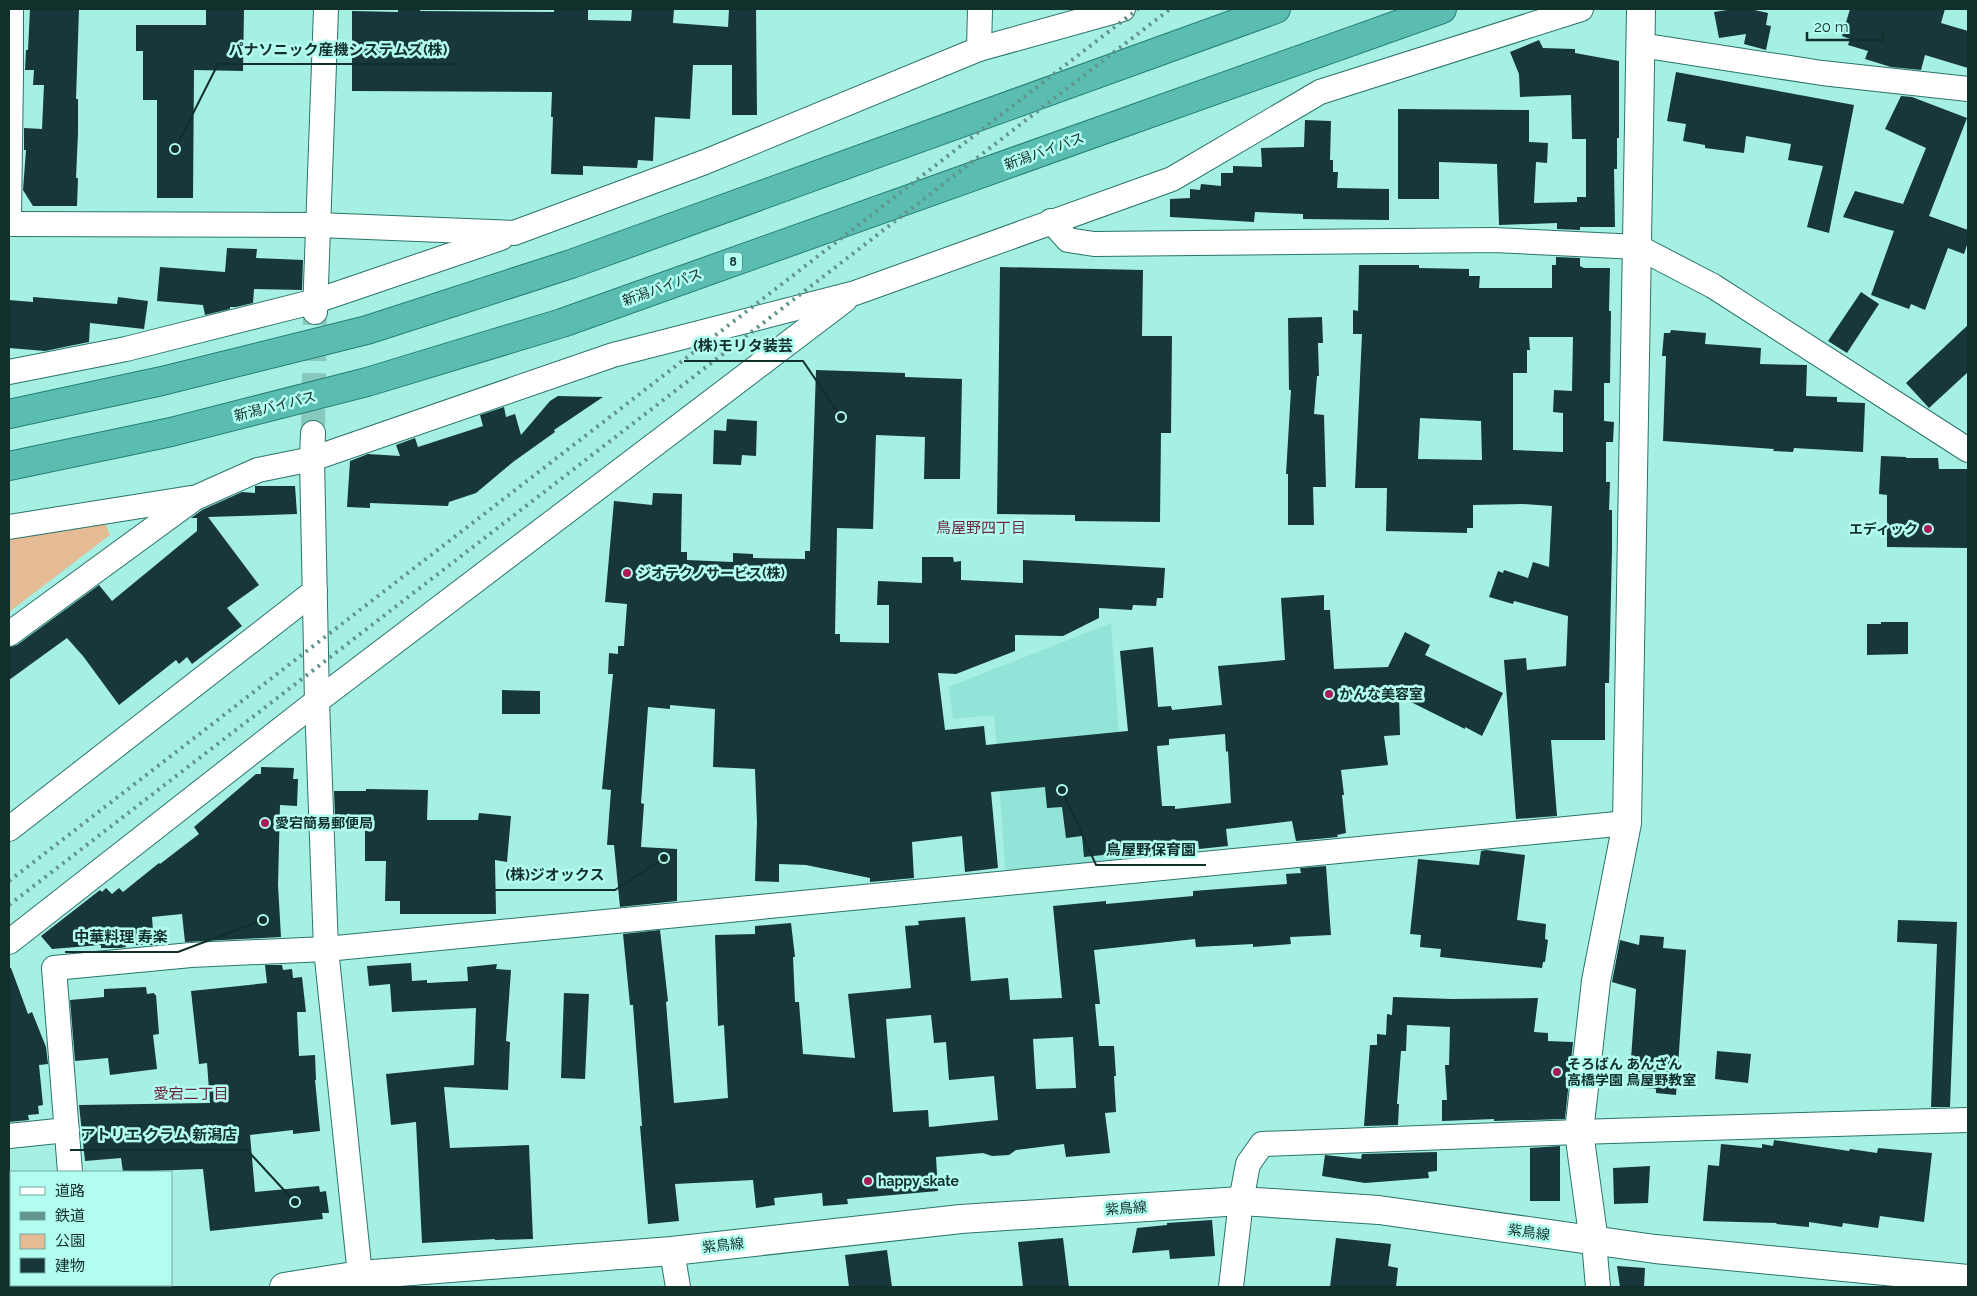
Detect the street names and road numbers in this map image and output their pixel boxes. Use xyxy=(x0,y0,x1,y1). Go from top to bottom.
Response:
street label: 新潟バイパス xyxy=(1002,129,1086,173)
road number: 8 xyxy=(724,252,742,272)
street label: 新潟バイパス xyxy=(620,265,704,309)
street label: 新潟バイパス xyxy=(232,388,318,424)
street label: 紫鳥線 xyxy=(1104,1199,1148,1217)
street label: 紫鳥線 xyxy=(1507,1221,1551,1243)
street label: 紫鳥線 xyxy=(701,1235,745,1255)

